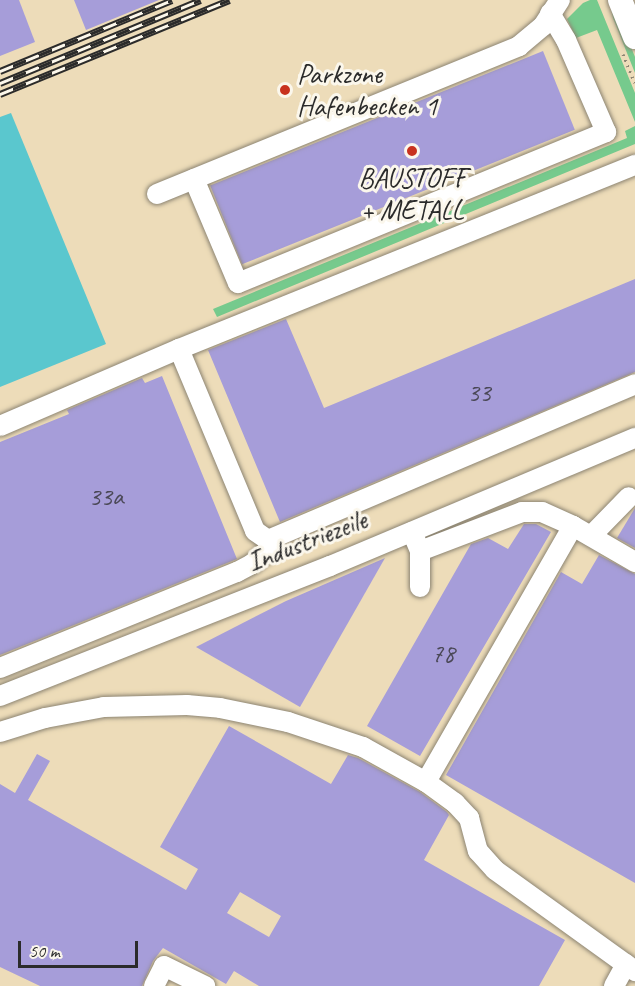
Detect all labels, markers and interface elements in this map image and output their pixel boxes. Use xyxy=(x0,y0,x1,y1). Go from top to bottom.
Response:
place label: Parkzone Hafenbecken 1 xyxy=(297,57,437,123)
marker: Parkzone Hafenbecken 1 xyxy=(278,83,292,97)
marker: BAUSTOFF + METALL xyxy=(405,144,419,158)
place label: BAUSTOFF + METALL xyxy=(358,161,466,227)
house number: 33 xyxy=(467,377,491,409)
house number: 33a xyxy=(89,481,123,513)
street label: Industriezeile xyxy=(243,503,371,579)
house number: 78 xyxy=(431,638,455,670)
scale bar xyxy=(21,929,141,967)
text: 50 m xyxy=(29,940,60,962)

